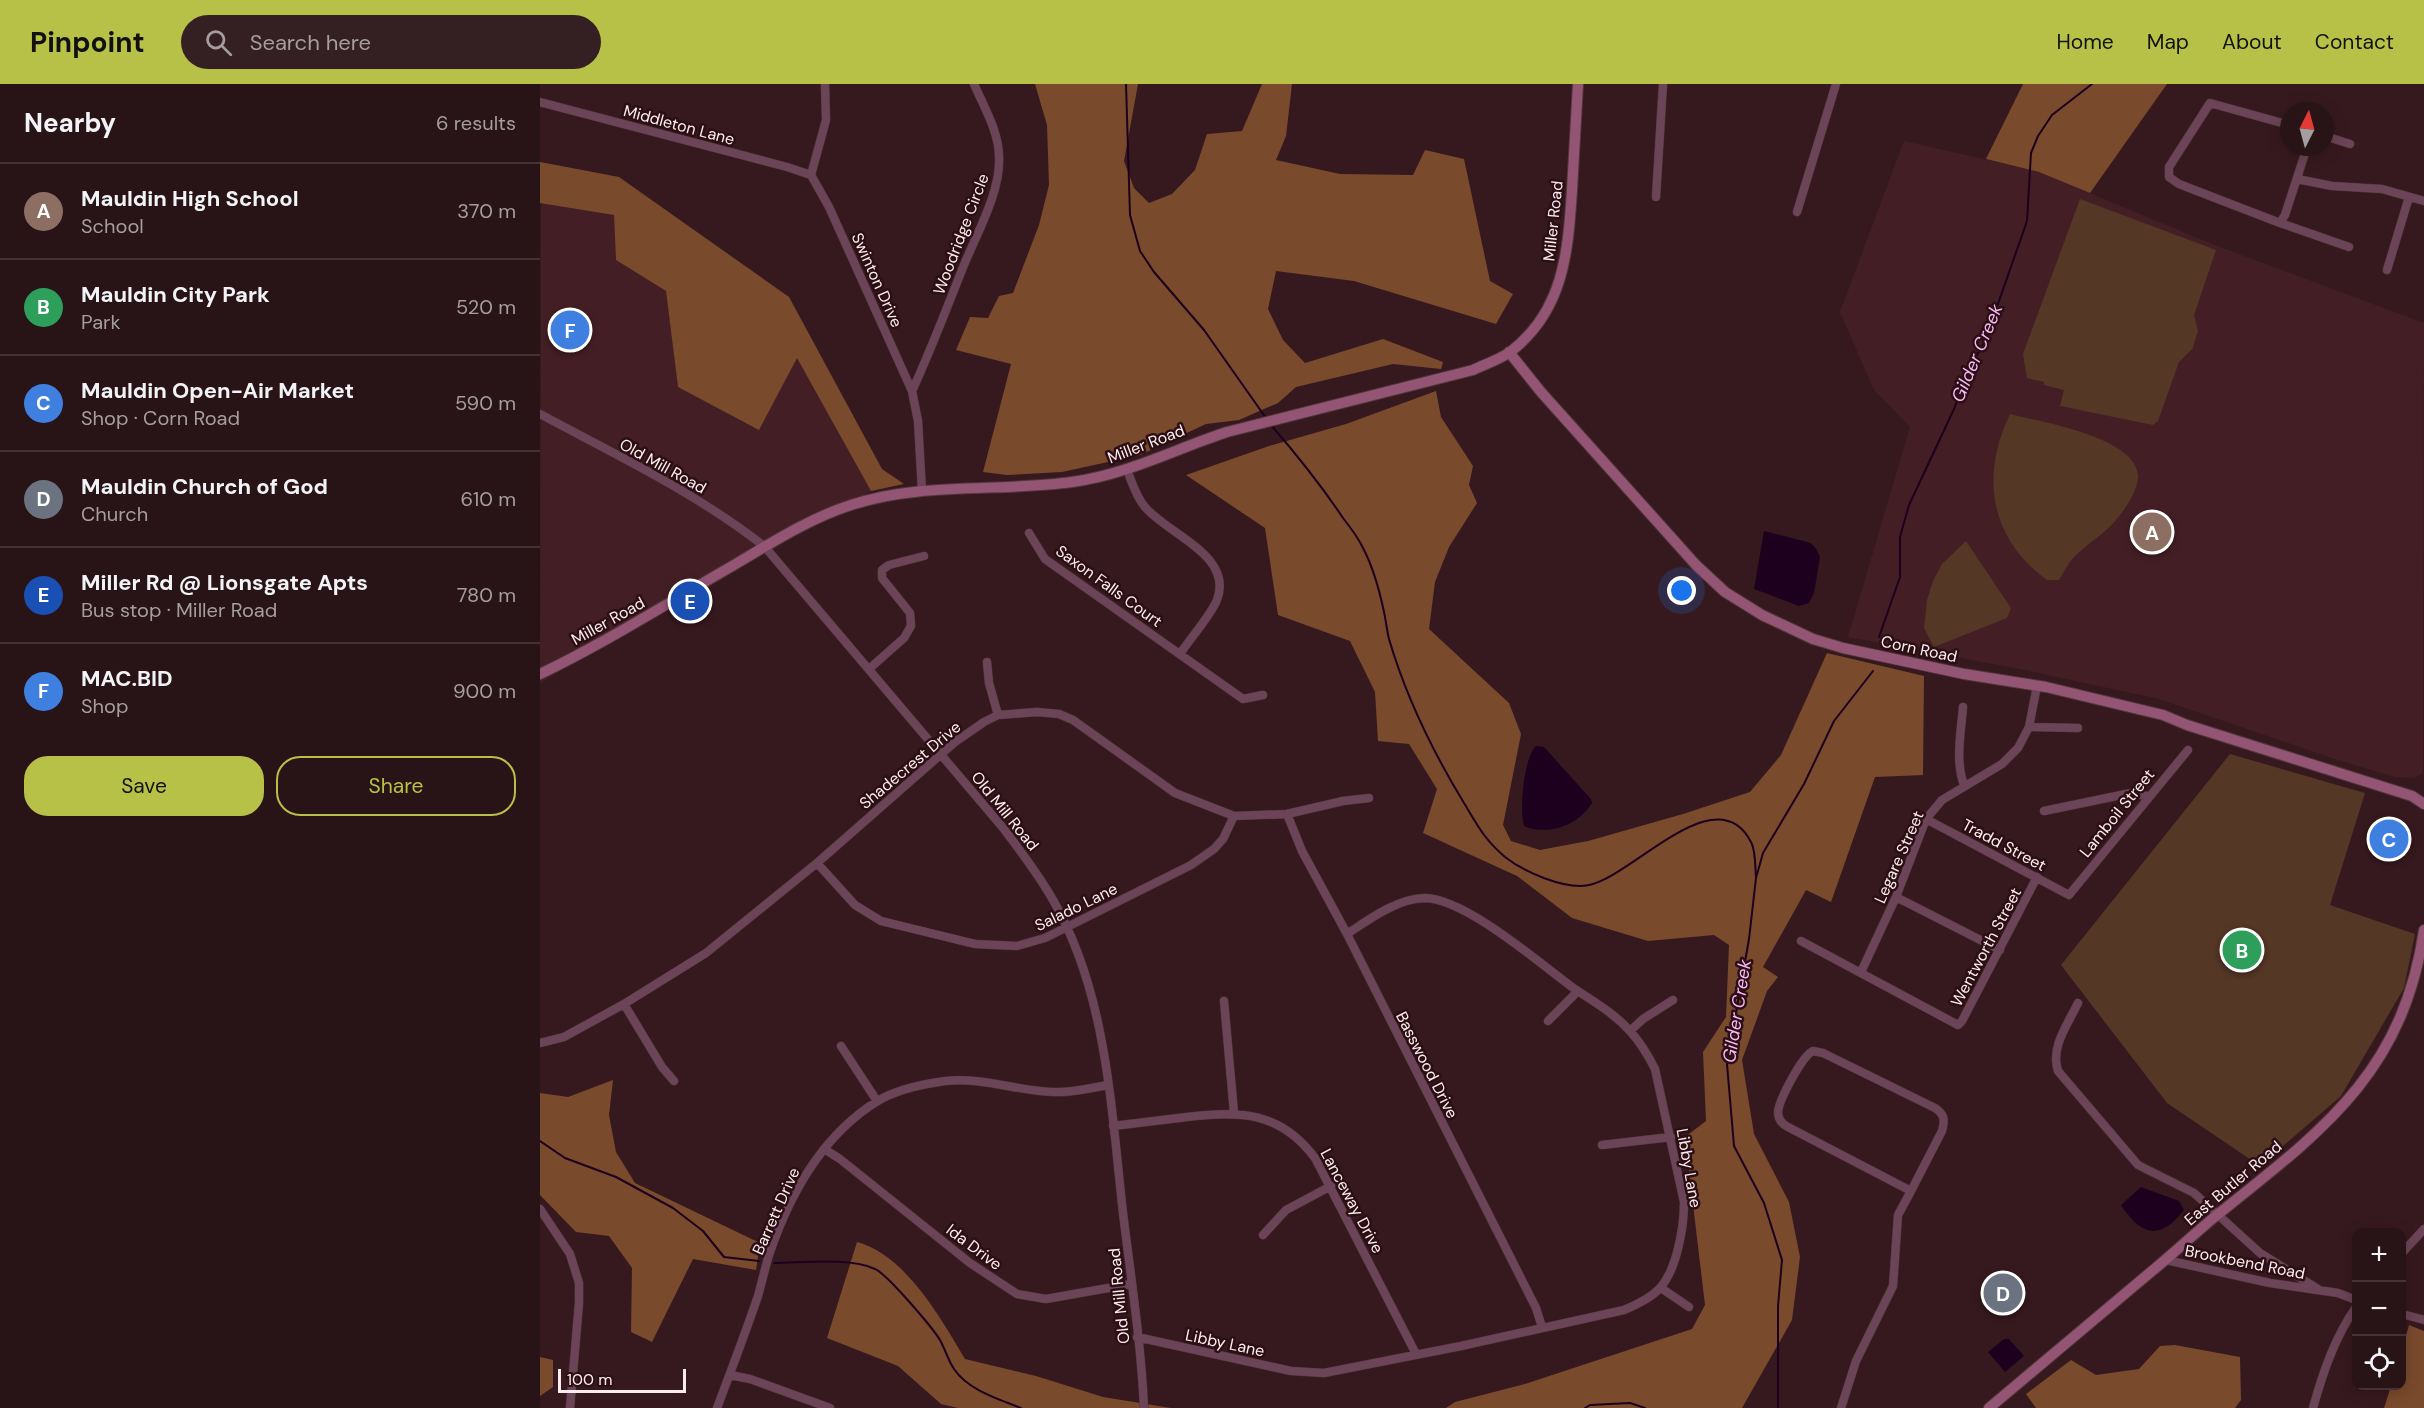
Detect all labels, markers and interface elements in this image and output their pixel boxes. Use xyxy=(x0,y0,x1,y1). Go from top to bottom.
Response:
search box xyxy=(181,15,601,69)
text: Pinpoint xyxy=(30,24,145,61)
icon: search xyxy=(202,26,235,59)
text: Search here xyxy=(250,28,371,57)
text: Home xyxy=(2056,28,2114,56)
text: Map xyxy=(2147,28,2189,56)
text: About xyxy=(2222,28,2282,56)
text: Contact xyxy=(2315,28,2394,56)
street label: Middleton Lane xyxy=(621,100,737,150)
north arrow xyxy=(2280,102,2334,156)
text: Nearby xyxy=(24,106,116,140)
text: 6 results xyxy=(436,110,516,136)
street label: Woodridge Circle xyxy=(928,170,994,298)
street label: Miller Road xyxy=(1538,180,1568,262)
text: Mauldin High School xyxy=(81,184,299,213)
text: A xyxy=(36,198,51,224)
text: 370 m xyxy=(457,198,516,224)
text: School xyxy=(81,213,144,239)
street label: Swinton Drive xyxy=(847,229,907,331)
text: Mauldin City Park xyxy=(81,280,270,309)
text: B xyxy=(37,294,50,320)
text: 520 m xyxy=(456,294,516,320)
water label: Gilder Creek xyxy=(1946,300,2009,406)
pin: F xyxy=(550,308,590,352)
text: Park xyxy=(81,309,121,335)
text: Mauldin Open-Air Market xyxy=(81,376,354,405)
text: C xyxy=(36,390,51,416)
text: 590 m xyxy=(455,390,516,416)
text: Shop · Corn Road xyxy=(81,405,240,431)
street label: Miller Road xyxy=(1104,420,1188,468)
street label: Old Mill Road xyxy=(616,434,710,498)
text: Mauldin Church of God xyxy=(81,472,328,501)
text: D xyxy=(36,486,51,512)
text: 610 m xyxy=(460,486,516,512)
text: Church xyxy=(81,501,148,527)
pin: A xyxy=(2132,510,2172,554)
street label: Saxon Falls Court xyxy=(1051,540,1167,632)
text: Miller Rd @ Lionsgate Apts xyxy=(81,568,368,597)
your location xyxy=(1667,576,1696,605)
pin: E xyxy=(670,578,710,624)
text: E xyxy=(38,582,49,608)
text: 780 m xyxy=(457,582,516,608)
street label: Miller Road xyxy=(568,592,648,650)
text: Bus stop · Miller Road xyxy=(81,597,277,623)
street label: Corn Road xyxy=(1879,631,1959,667)
text: MAC.BID xyxy=(81,664,173,693)
text: F xyxy=(38,678,49,704)
text: 900 m xyxy=(453,678,516,704)
text: Shop xyxy=(81,693,128,719)
street label: Shadecrest Drive xyxy=(855,716,965,814)
button: Save xyxy=(24,756,264,816)
button: Share xyxy=(276,756,516,816)
street label: Lamboil Street xyxy=(2075,764,2159,862)
street label: Old Mill Road xyxy=(967,767,1043,855)
street label: Legare Street xyxy=(1869,807,1929,907)
street label: Tradd Street xyxy=(1958,814,2050,876)
pin: C xyxy=(2370,816,2408,861)
street label: Salado Lane xyxy=(1031,878,1121,936)
street label: Wentworth Street xyxy=(1946,884,2026,1010)
pin: B xyxy=(2222,928,2262,972)
water label: Gilder Creek xyxy=(1717,957,1757,1064)
street label: Basswood Drive xyxy=(1391,1008,1463,1122)
street label: Libby Lane xyxy=(1672,1127,1706,1209)
street label: East Butler Road xyxy=(2180,1136,2286,1230)
street label: Lanceway Drive xyxy=(1316,1145,1388,1257)
street label: Barrett Drive xyxy=(747,1164,805,1258)
street label: Ida Drive xyxy=(942,1219,1006,1275)
map controls xyxy=(2352,1228,2406,1390)
button: + xyxy=(2352,1228,2406,1282)
street label: Brookbend Road xyxy=(2183,1240,2307,1284)
street label: Old Mill Road xyxy=(1104,1247,1134,1345)
pin: D xyxy=(1984,1270,2022,1316)
button: − xyxy=(2352,1282,2406,1336)
street label: Libby Lane xyxy=(1184,1324,1266,1362)
button: locate xyxy=(2352,1336,2406,1390)
scale bar xyxy=(558,1366,686,1394)
text: 100 m xyxy=(567,1369,612,1390)

